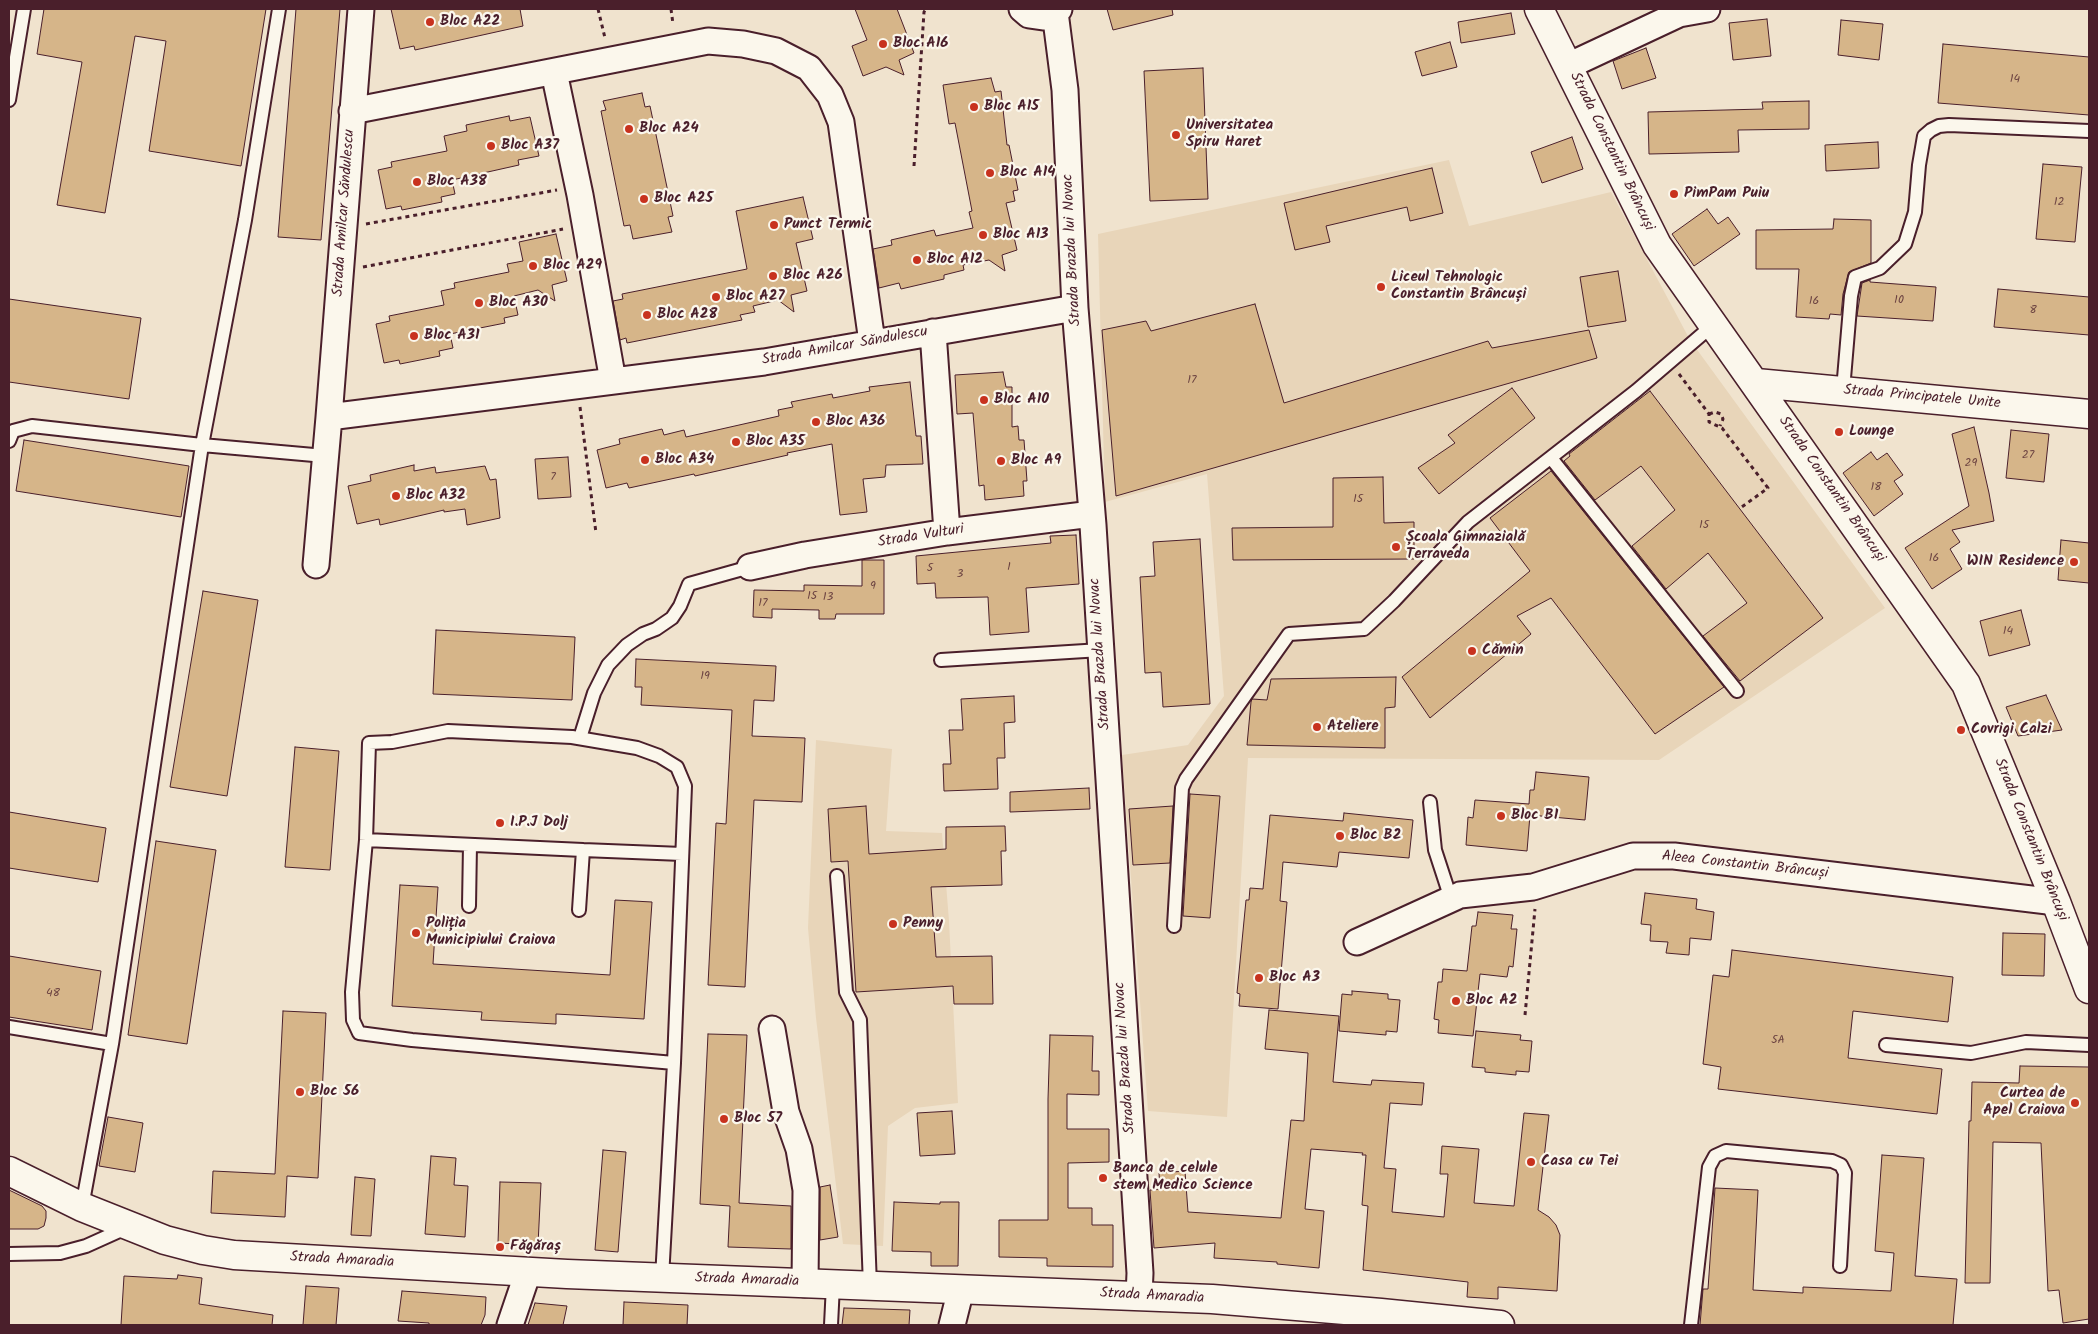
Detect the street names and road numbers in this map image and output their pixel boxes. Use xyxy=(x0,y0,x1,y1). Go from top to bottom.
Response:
street label: Strada Constantin Brâncuși xyxy=(1565,70,1657,234)
street label: Strada Amilcar Săndulescu xyxy=(330,129,360,297)
street label: Strada Brazda lui Novac xyxy=(1060,173,1086,327)
street label: Strada Amilcar Săndulescu xyxy=(761,324,929,370)
street label: Strada Principatele Unite xyxy=(1843,382,2001,414)
street label: Strada Constantin Brâncuși xyxy=(1774,414,1888,566)
street label: Strada Vulturi xyxy=(877,521,965,553)
street label: Strada Brazda lui Novac xyxy=(1087,577,1115,731)
street label: Strada Constantin Brâncuși xyxy=(1989,756,2071,924)
street label: Aleea Constantin Brâncuși xyxy=(1661,848,1829,884)
street label: Strada Brazda lui Novac xyxy=(1112,981,1140,1135)
street label: Strada Amaradia xyxy=(289,1249,395,1273)
street label: Strada Amaradia xyxy=(694,1270,800,1292)
street label: Strada Amaradia xyxy=(1099,1285,1205,1309)

